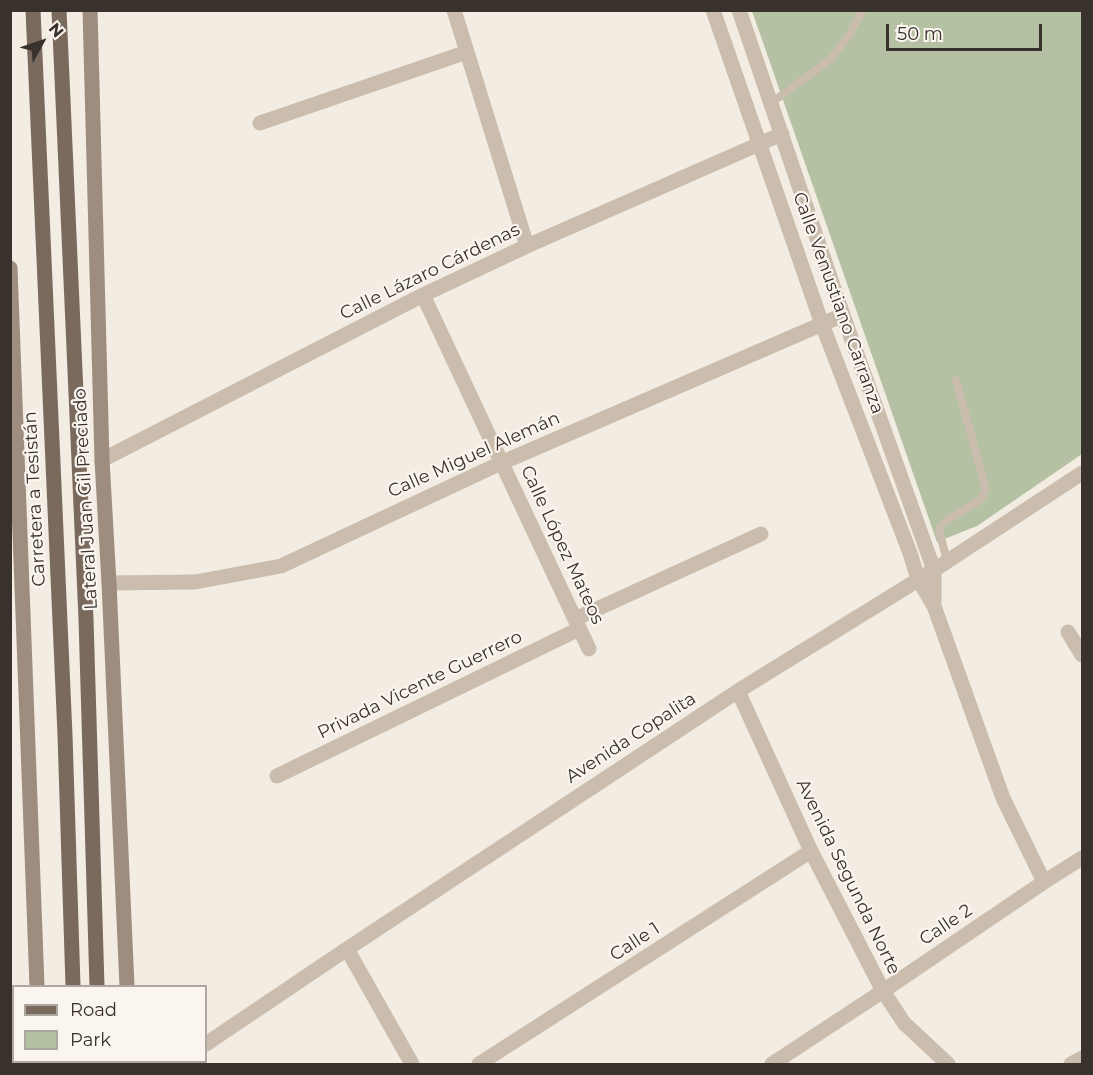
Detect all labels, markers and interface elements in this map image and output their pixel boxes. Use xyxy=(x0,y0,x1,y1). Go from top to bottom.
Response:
north arrow xyxy=(12,12,72,72)
scale bar xyxy=(889,12,1045,50)
text: N xyxy=(45,19,68,41)
text: 50 m xyxy=(897,23,943,45)
street label: Calle Venustiano Carranza xyxy=(788,189,888,417)
street label: Calle Lázaro Cárdenas xyxy=(337,219,523,325)
street label: Lateral Juan Gil Preciado xyxy=(69,388,103,610)
street label: Calle Miguel Alemán xyxy=(385,407,563,503)
street label: Carretera a Tesistán xyxy=(20,411,50,587)
street label: Calle López Mateos xyxy=(516,462,608,628)
street label: Privada Vicente Guerrero xyxy=(314,626,526,744)
street label: Avenida Copalita xyxy=(562,688,700,788)
street label: Avenida Segunda Norte xyxy=(791,776,905,978)
street label: Calle 2 xyxy=(916,900,976,950)
street label: Calle 1 xyxy=(606,918,664,966)
legend xyxy=(12,985,207,1063)
text: Road xyxy=(70,999,117,1021)
text: Park xyxy=(70,1029,111,1051)

